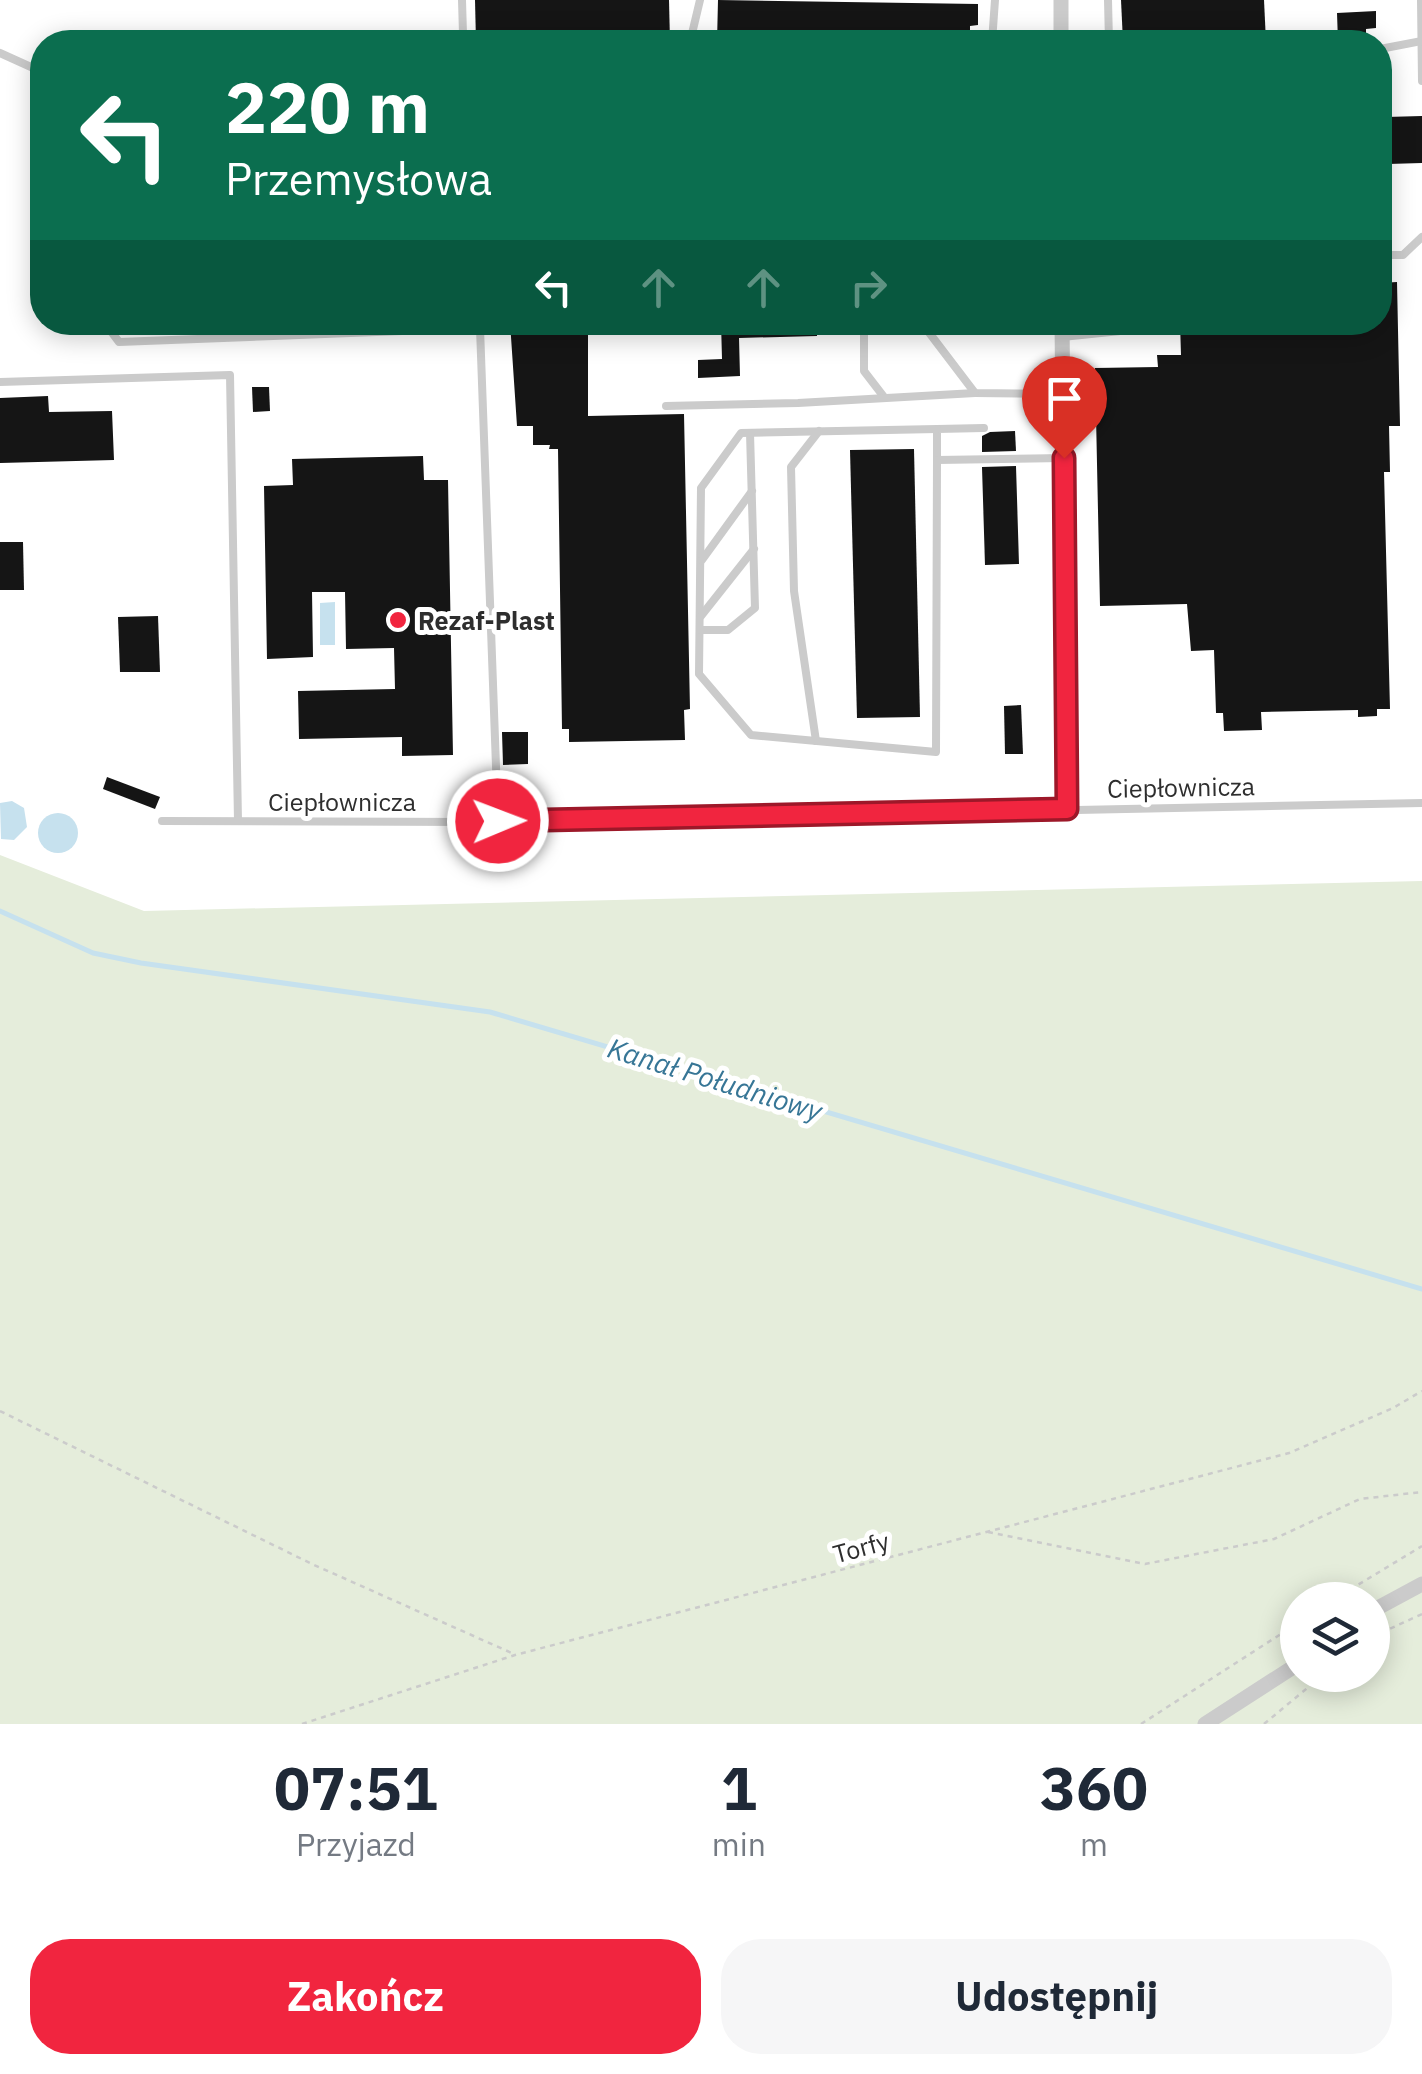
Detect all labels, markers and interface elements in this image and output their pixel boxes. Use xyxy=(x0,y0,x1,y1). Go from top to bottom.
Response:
text: 220 m xyxy=(225,61,430,152)
icon: left xyxy=(60,70,190,200)
text: Przemysłowa xyxy=(225,149,492,207)
icon: left xyxy=(526,260,581,315)
icon: ahead xyxy=(631,260,686,315)
icon: ahead xyxy=(736,260,791,315)
icon: right xyxy=(841,260,896,315)
pin xyxy=(1022,356,1107,459)
icon: arrive xyxy=(1037,371,1092,426)
place label: Rezaf-Plast xyxy=(418,604,555,637)
marker: Rezaf-Plast xyxy=(387,609,409,631)
position arrow xyxy=(446,769,550,873)
street label: Ciepłownicza xyxy=(1107,769,1255,805)
street label: Ciepłownicza xyxy=(268,785,416,818)
water label: Kanał Południowy xyxy=(603,1029,828,1130)
street label: Torfy xyxy=(829,1524,893,1570)
map controls xyxy=(1280,1582,1390,1692)
button: layers xyxy=(1280,1582,1390,1692)
text: 07:51 xyxy=(274,1748,438,1827)
text: 1 xyxy=(721,1748,757,1827)
text: 360 xyxy=(1040,1748,1148,1827)
text: Przyjazd xyxy=(296,1823,416,1865)
text: min xyxy=(712,1823,766,1865)
text: m xyxy=(1080,1823,1108,1865)
button: Zakończ xyxy=(30,1939,701,2054)
button: Udostępnij xyxy=(721,1939,1392,2054)

